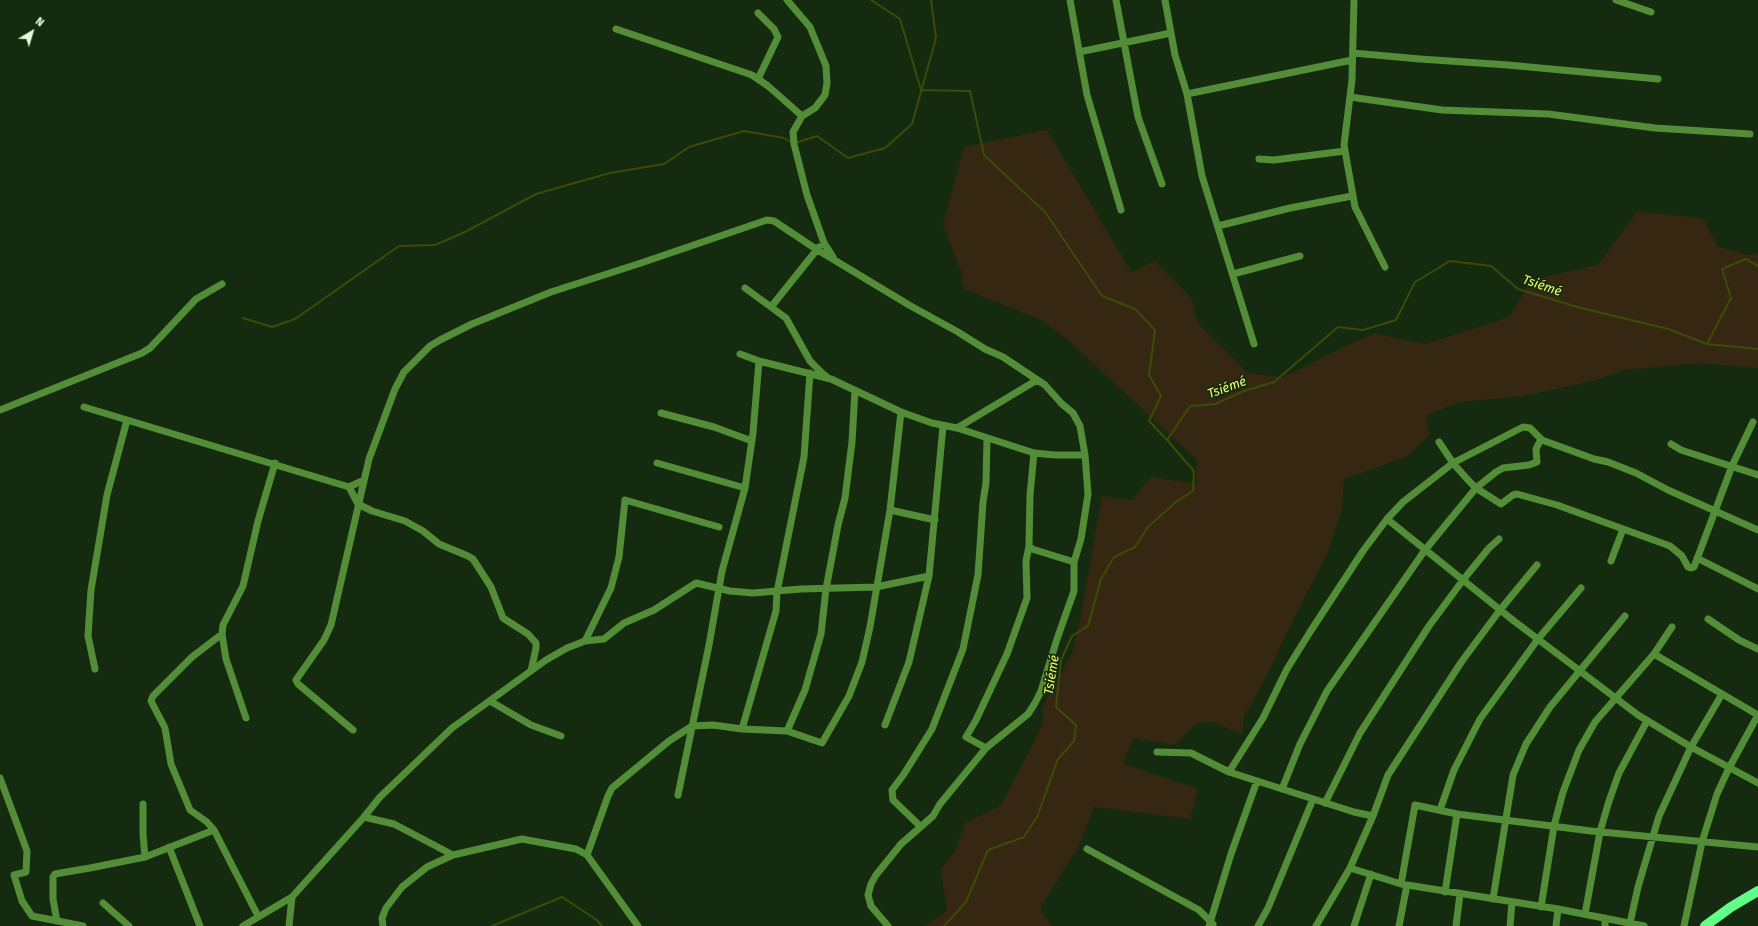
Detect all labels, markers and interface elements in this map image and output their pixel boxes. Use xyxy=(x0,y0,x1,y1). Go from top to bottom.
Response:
north arrow xyxy=(12,12,52,52)
text: N xyxy=(33,15,47,30)
water label: Tsiémé xyxy=(1521,272,1563,300)
water label: Tsiémé xyxy=(1206,374,1248,402)
water label: Tsiémé xyxy=(1041,654,1063,696)

